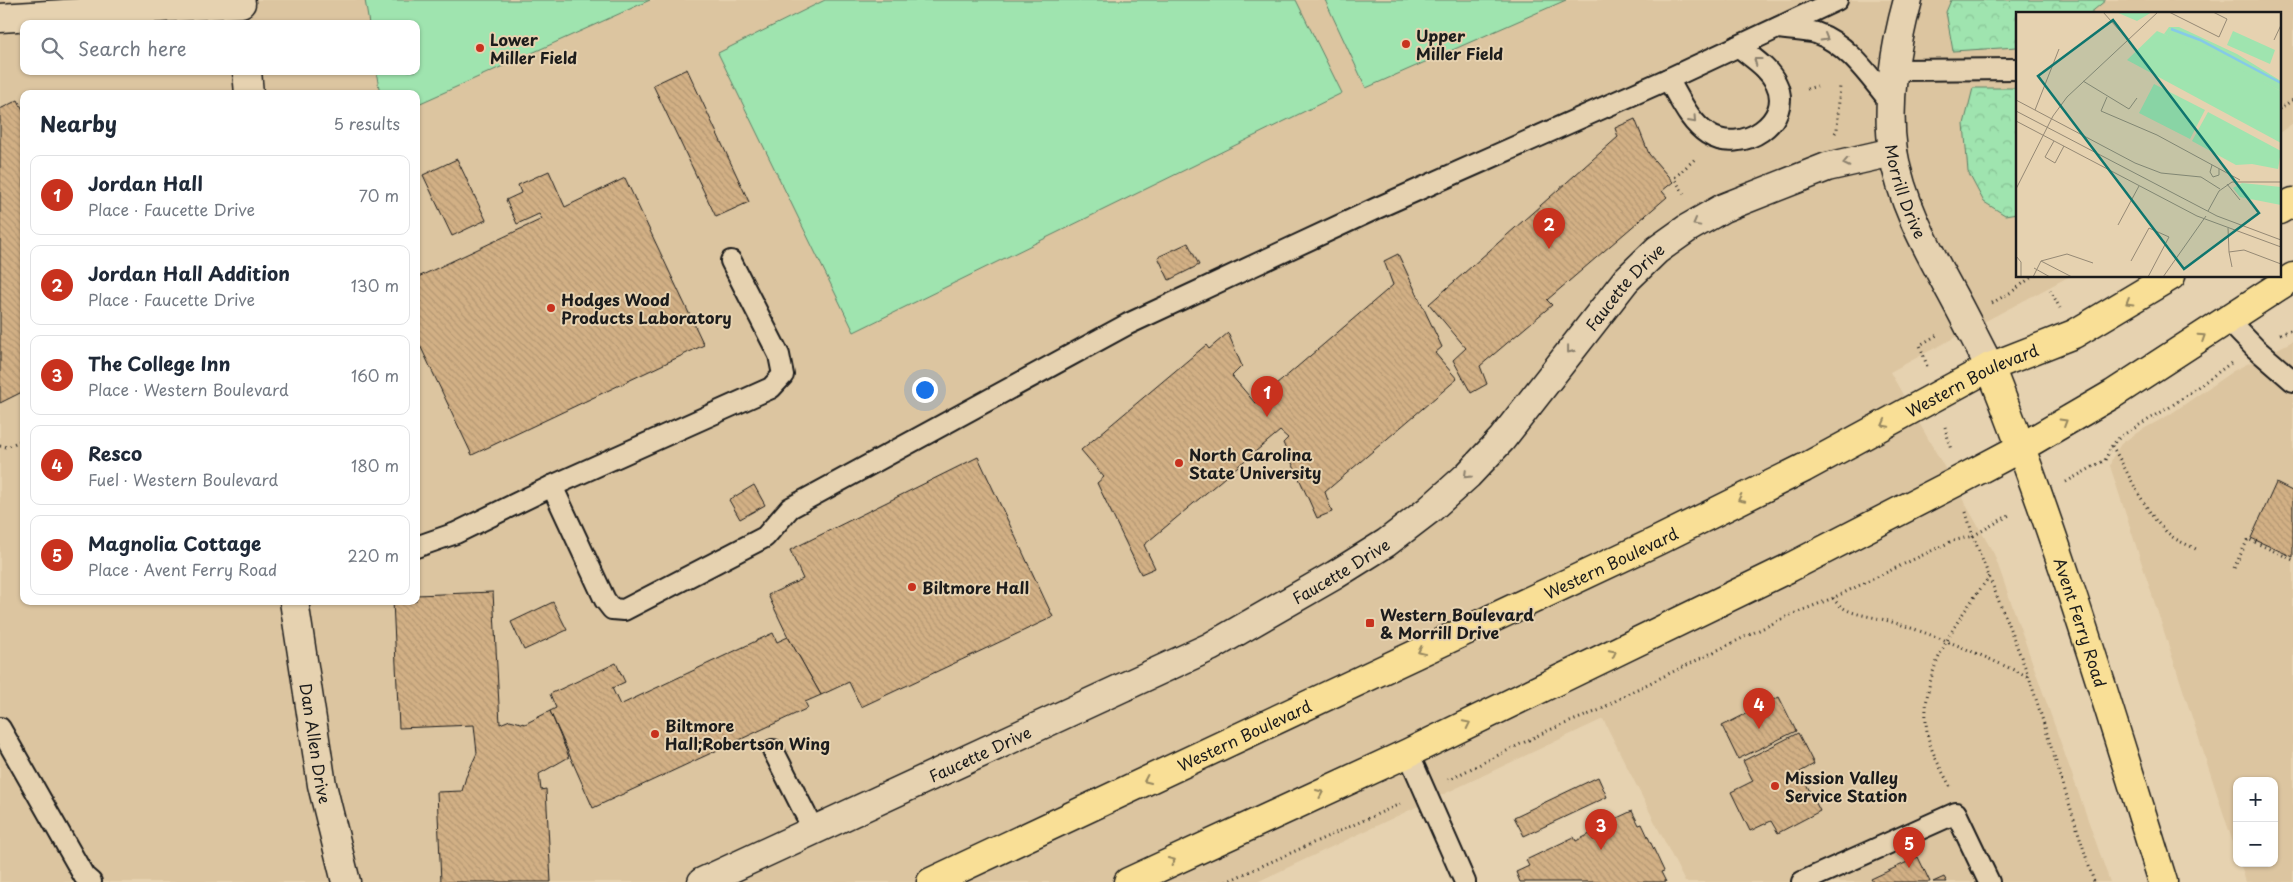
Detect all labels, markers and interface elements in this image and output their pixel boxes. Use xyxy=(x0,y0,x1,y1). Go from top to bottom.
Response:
inset map xyxy=(2016,12,2280,278)
search box xyxy=(20,20,420,75)
place label: Upper Miller Field xyxy=(1416,23,1503,65)
place label: Lower Miller Field xyxy=(490,27,577,69)
one-way arrow xyxy=(1820,32,1829,42)
icon: search xyxy=(38,34,66,62)
text: Search here xyxy=(78,34,187,62)
marker: Upper Miller Field xyxy=(1400,38,1412,50)
marker: Lower Miller Field xyxy=(474,42,486,54)
one-way arrow xyxy=(1754,59,1763,67)
text: Nearby xyxy=(40,107,117,139)
text: 5 results xyxy=(333,111,400,135)
one-way arrow xyxy=(1688,114,1697,123)
street label: Morrill Drive xyxy=(1880,142,1933,242)
one-way arrow xyxy=(1841,157,1850,167)
text: Jordan Hall xyxy=(88,169,203,197)
text: 1 xyxy=(53,183,61,207)
text: 70 m xyxy=(359,183,399,207)
text: Place · Faucette Drive xyxy=(88,197,255,221)
pin: 2 xyxy=(1533,208,1565,249)
one-way arrow xyxy=(1692,217,1701,227)
street label: Faucette Drive xyxy=(1579,237,1669,336)
text: Jordan Hall Addition xyxy=(88,259,290,287)
text: 2 xyxy=(51,273,63,297)
text: 130 m xyxy=(351,273,399,297)
text: Place · Faucette Drive xyxy=(88,287,255,311)
place label: Hodges Wood Products Laboratory xyxy=(561,287,732,329)
one-way arrow xyxy=(2126,295,2135,305)
marker: Hodges Wood Products Laboratory xyxy=(545,302,557,314)
one-way arrow xyxy=(2197,333,2206,343)
street label: Western Boulevard xyxy=(1901,337,2042,423)
one-way arrow xyxy=(1567,344,1576,354)
text: The College Inn xyxy=(88,349,230,377)
text: 3 xyxy=(52,363,62,387)
text: 160 m xyxy=(351,363,399,387)
pin: 1 xyxy=(1251,376,1283,417)
text: Place · Western Boulevard xyxy=(88,377,289,401)
your location xyxy=(912,377,938,403)
one-way arrow xyxy=(1882,418,1891,428)
one-way arrow xyxy=(2059,419,2068,429)
text: Resco xyxy=(88,439,142,467)
place label: North Carolina State University xyxy=(1189,442,1321,484)
text: 4 xyxy=(52,453,62,477)
text: 180 m xyxy=(351,453,399,477)
marker: North Carolina State University xyxy=(1173,457,1185,469)
text: Fuel · Western Boulevard xyxy=(88,467,278,491)
one-way arrow xyxy=(1463,470,1472,479)
one-way arrow xyxy=(1738,493,1747,503)
street label: Western Boulevard xyxy=(1540,521,1682,604)
text: Magnolia Cottage xyxy=(88,529,261,557)
street label: Faucette Drive xyxy=(1287,532,1394,609)
text: 5 xyxy=(52,543,62,567)
text: 220 m xyxy=(348,543,399,567)
street label: Avent Ferry Road xyxy=(2049,554,2113,690)
text: Place · Avent Ferry Road xyxy=(88,557,277,581)
place label: Biltmore Hall xyxy=(922,575,1029,599)
marker: Biltmore Hall xyxy=(906,581,918,593)
place label: Western Boulevard & Morrill Drive xyxy=(1380,602,1534,644)
marker: Western Boulevard & Morrill Drive xyxy=(1364,617,1376,629)
one-way arrow xyxy=(1417,645,1426,656)
one-way arrow xyxy=(1608,649,1617,659)
street label: Dan Allen Drive xyxy=(295,682,338,806)
pin: 4 xyxy=(1743,688,1775,729)
street label: Western Boulevard xyxy=(1173,693,1315,777)
place label: Biltmore Hall;Robertson Wing xyxy=(665,713,830,755)
street label: Faucette Drive xyxy=(925,719,1035,788)
one-way arrow xyxy=(1462,720,1471,730)
marker: Biltmore Hall;Robertson Wing xyxy=(649,728,661,740)
place label: Mission Valley Service Station xyxy=(1785,765,1907,807)
one-way arrow xyxy=(1143,774,1152,785)
map controls xyxy=(2233,777,2278,867)
button: + xyxy=(2233,777,2278,822)
marker: Mission Valley Service Station xyxy=(1769,780,1781,792)
one-way arrow xyxy=(1315,788,1324,799)
pin: 3 xyxy=(1585,809,1617,850)
button: − xyxy=(2233,822,2278,867)
pin: 5 xyxy=(1893,827,1925,868)
one-way arrow xyxy=(1167,858,1176,868)

